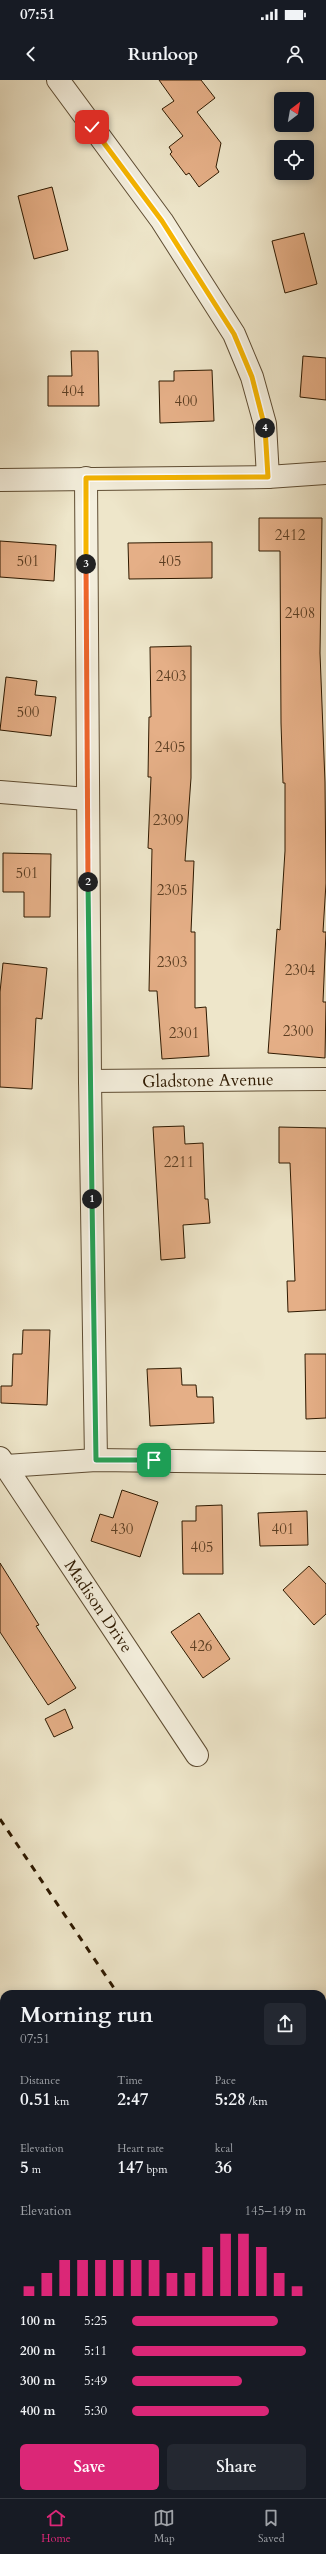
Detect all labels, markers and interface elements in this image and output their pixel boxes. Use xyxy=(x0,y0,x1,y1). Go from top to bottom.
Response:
text: 07:51 xyxy=(20,4,55,24)
text: Runloop xyxy=(128,42,198,67)
icon: back xyxy=(20,43,42,65)
icon: person xyxy=(284,43,306,65)
north arrow xyxy=(274,92,314,132)
map controls xyxy=(274,92,314,180)
pin xyxy=(75,110,109,144)
icon: check xyxy=(81,116,103,138)
button: locate xyxy=(274,140,314,180)
house number: 404 xyxy=(61,381,85,401)
house number: 400 xyxy=(174,391,198,411)
pin: 4 xyxy=(255,418,275,438)
text: 4 xyxy=(262,420,268,435)
house number: 2412 xyxy=(275,525,306,545)
house number: 501 xyxy=(16,551,40,571)
house number: 405 xyxy=(158,551,182,571)
pin: 3 xyxy=(76,554,96,574)
text: 3 xyxy=(83,556,89,571)
house number: 2408 xyxy=(285,603,315,623)
house number: 2403 xyxy=(156,666,186,686)
house number: 500 xyxy=(16,702,40,722)
house number: 2405 xyxy=(155,737,185,757)
house number: 2309 xyxy=(153,810,184,830)
house number: 501 xyxy=(15,863,39,883)
pin: 2 xyxy=(78,872,98,892)
text: 2 xyxy=(85,874,91,889)
house number: 2305 xyxy=(157,880,187,900)
house number: 2303 xyxy=(157,952,187,972)
house number: 2304 xyxy=(285,960,316,980)
house number: 2300 xyxy=(283,1021,314,1041)
house number: 2301 xyxy=(169,1023,199,1043)
street label: Gladstone Avenue xyxy=(142,1068,274,1093)
house number: 2211 xyxy=(164,1152,194,1172)
pin: 1 xyxy=(82,1189,102,1209)
text: 1 xyxy=(89,1191,95,1206)
pin xyxy=(137,1443,171,1477)
icon: arrive xyxy=(143,1449,165,1471)
house number: 430 xyxy=(110,1519,134,1539)
house number: 401 xyxy=(271,1519,295,1539)
house number: 405 xyxy=(190,1537,214,1557)
street label: Madison Drive xyxy=(59,1555,138,1657)
house number: 426 xyxy=(189,1636,213,1656)
text: Morning run xyxy=(20,2000,153,2030)
button: share xyxy=(264,2003,306,2045)
text: 07:51 xyxy=(20,2030,50,2048)
text: Distance xyxy=(20,2073,60,2088)
text: Time xyxy=(117,2073,143,2088)
text: Pace xyxy=(215,2073,236,2088)
text: 0.51 xyxy=(20,2088,51,2111)
text: 2:47 xyxy=(117,2088,148,2111)
text: 5:28 xyxy=(215,2088,246,2111)
text: km xyxy=(51,2094,69,2109)
text: /km xyxy=(246,2094,267,2109)
text: Elevation xyxy=(20,2141,64,2156)
text: Heart rate xyxy=(117,2141,164,2156)
text: kcal xyxy=(215,2141,233,2156)
text: 5 xyxy=(20,2156,29,2179)
text: 147 xyxy=(117,2156,143,2179)
text: 36 xyxy=(215,2156,232,2179)
text: m xyxy=(29,2162,41,2177)
text: bpm xyxy=(143,2162,167,2177)
text: Elevation xyxy=(20,2202,72,2220)
text: 145–149 m xyxy=(244,2202,306,2220)
text: 100 m xyxy=(20,2312,55,2330)
text: 5:25 xyxy=(84,2312,107,2330)
text: 200 m xyxy=(20,2342,55,2360)
text: 5:11 xyxy=(84,2342,107,2360)
text: 300 m xyxy=(20,2372,55,2390)
text: 5:49 xyxy=(84,2372,107,2390)
text: 400 m xyxy=(20,2402,55,2420)
text: 5:30 xyxy=(84,2402,107,2420)
button: Save xyxy=(20,2444,159,2490)
button: Share xyxy=(167,2444,306,2490)
tab: Home xyxy=(41,2507,71,2546)
tab: Map xyxy=(153,2507,175,2546)
tab: Saved xyxy=(258,2507,285,2546)

